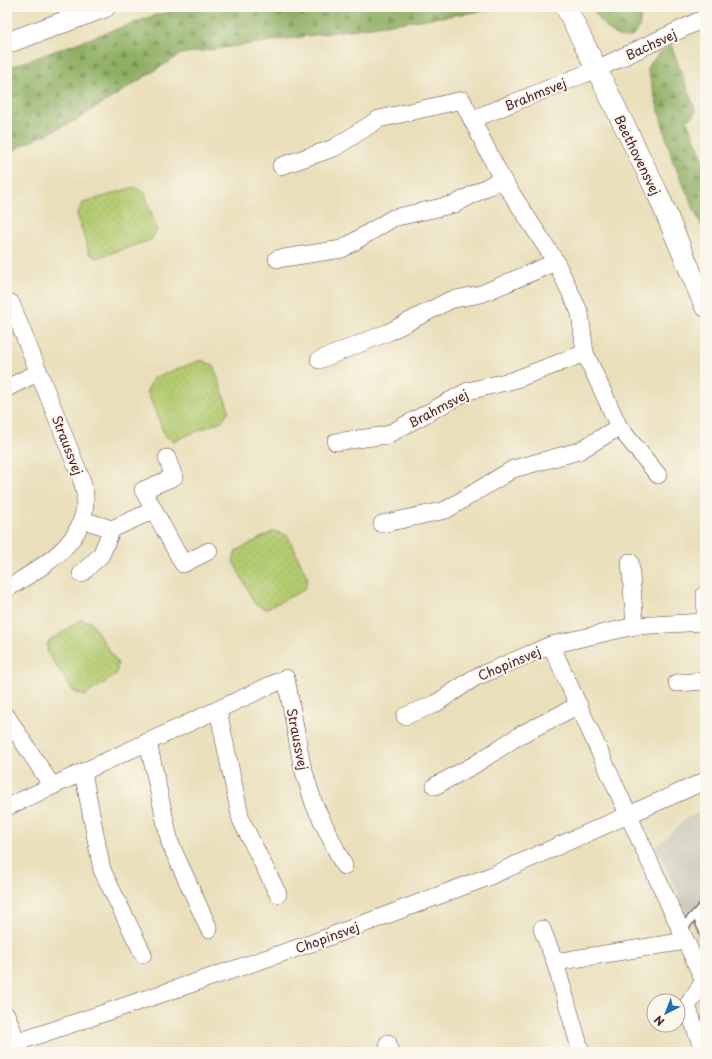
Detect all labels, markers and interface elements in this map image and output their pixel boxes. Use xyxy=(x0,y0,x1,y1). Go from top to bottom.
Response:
street label: Bachsvej xyxy=(622,24,680,64)
street label: Brahmsvej xyxy=(501,73,569,115)
street label: Beethovensvej xyxy=(610,112,666,198)
street label: Brahmsvej xyxy=(405,384,471,432)
street label: Straussvej xyxy=(48,412,88,478)
street label: Chopinsvej xyxy=(475,641,543,685)
street label: Straussvej xyxy=(283,706,313,772)
street label: Chopinsvej xyxy=(292,917,362,957)
north arrow xyxy=(646,993,686,1033)
text: N xyxy=(650,1011,668,1030)

